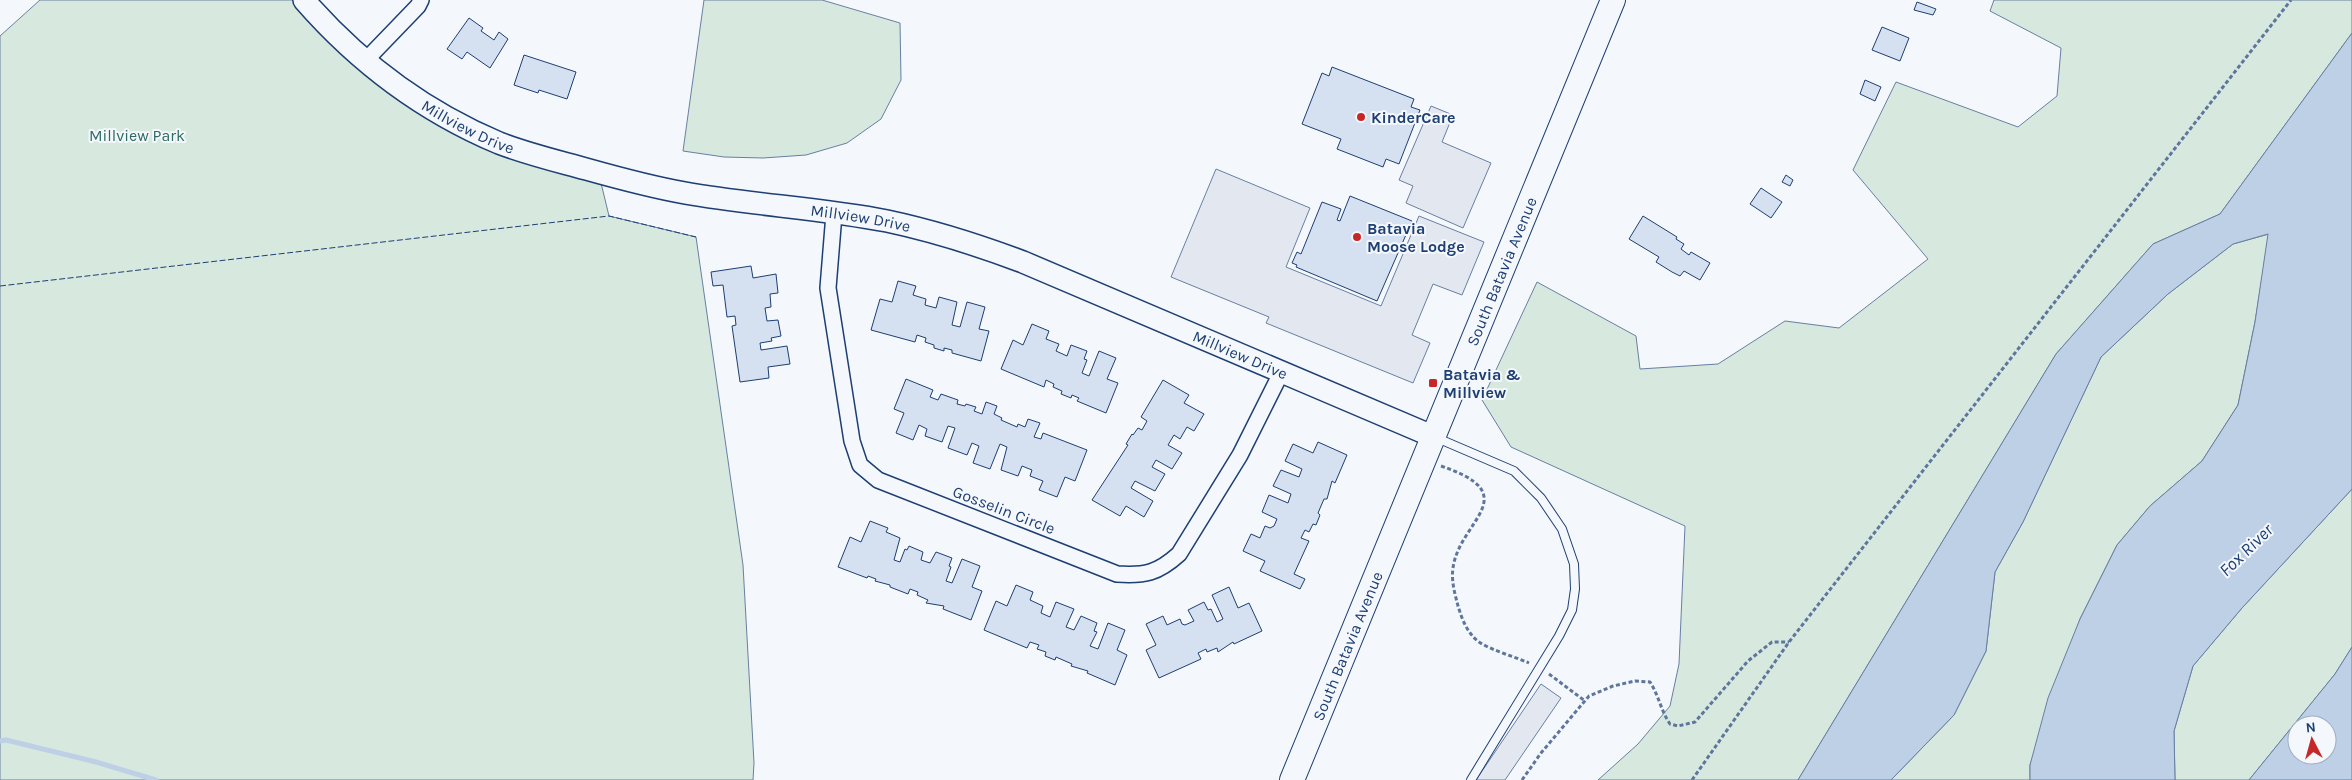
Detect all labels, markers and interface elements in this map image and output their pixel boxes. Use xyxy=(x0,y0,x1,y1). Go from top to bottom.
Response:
street label: Millview Drive xyxy=(418,95,517,157)
place label: KinderCare xyxy=(1371,108,1456,127)
marker: KinderCare xyxy=(1355,111,1367,123)
park label: Millview Park xyxy=(89,126,185,145)
street label: South Batavia Avenue xyxy=(1462,194,1540,349)
street label: Millview Drive xyxy=(810,200,913,236)
place label: Batavia Moose Lodge xyxy=(1367,219,1465,256)
marker: Batavia Moose Lodge xyxy=(1351,231,1363,243)
street label: Millview Drive xyxy=(1190,326,1291,383)
place label: Batavia & Millview xyxy=(1443,365,1521,402)
marker: Batavia & Millview xyxy=(1427,377,1439,389)
street label: Gosselin Circle xyxy=(950,482,1058,538)
water label: Fox River xyxy=(2214,518,2278,581)
street label: South Batavia Avenue xyxy=(1308,569,1386,723)
north arrow xyxy=(2287,715,2337,765)
text: N xyxy=(2305,719,2317,737)

